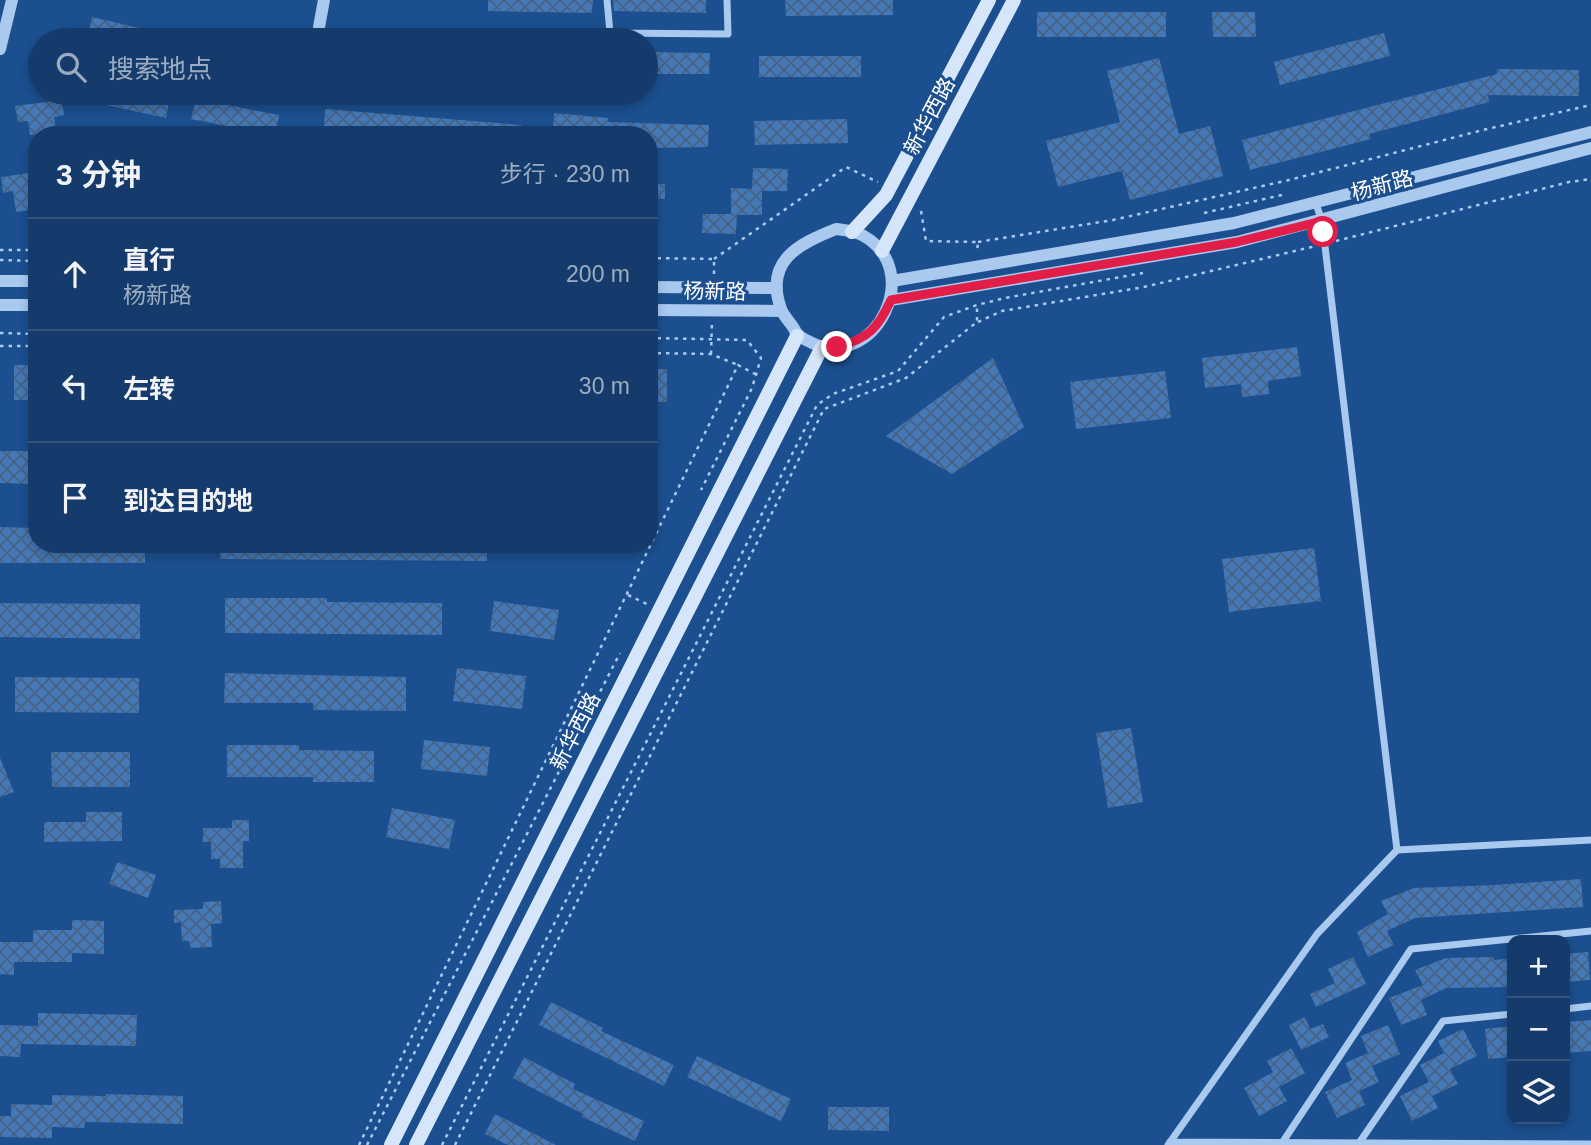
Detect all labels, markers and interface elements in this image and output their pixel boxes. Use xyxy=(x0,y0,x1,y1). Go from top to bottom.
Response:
search box xyxy=(28,28,658,105)
icon: search xyxy=(52,48,90,86)
text: 搜索地点 xyxy=(108,54,212,84)
street label: 新华西路 xyxy=(899,74,959,158)
text: 3 分钟 xyxy=(56,158,141,191)
text: 步行 · 230 m xyxy=(500,161,630,187)
street label: 杨新路 xyxy=(1349,166,1415,204)
route start xyxy=(1307,216,1338,247)
text: 直行 xyxy=(123,245,175,275)
icon: ahead xyxy=(56,255,94,293)
text: 200 m xyxy=(566,261,630,287)
street label: 杨新路 xyxy=(683,279,747,303)
text: 杨新路 xyxy=(123,282,192,308)
route end xyxy=(821,331,852,362)
icon: left xyxy=(56,367,94,405)
text: 30 m xyxy=(579,373,630,399)
text: 左转 xyxy=(123,374,175,404)
icon: arrive xyxy=(56,479,94,517)
text: 到达目的地 xyxy=(123,486,253,516)
street label: 新华西路 xyxy=(546,688,604,774)
map controls xyxy=(1507,935,1570,1124)
button: + xyxy=(1507,935,1570,998)
button: − xyxy=(1507,998,1570,1061)
button: layers xyxy=(1507,1061,1570,1124)

